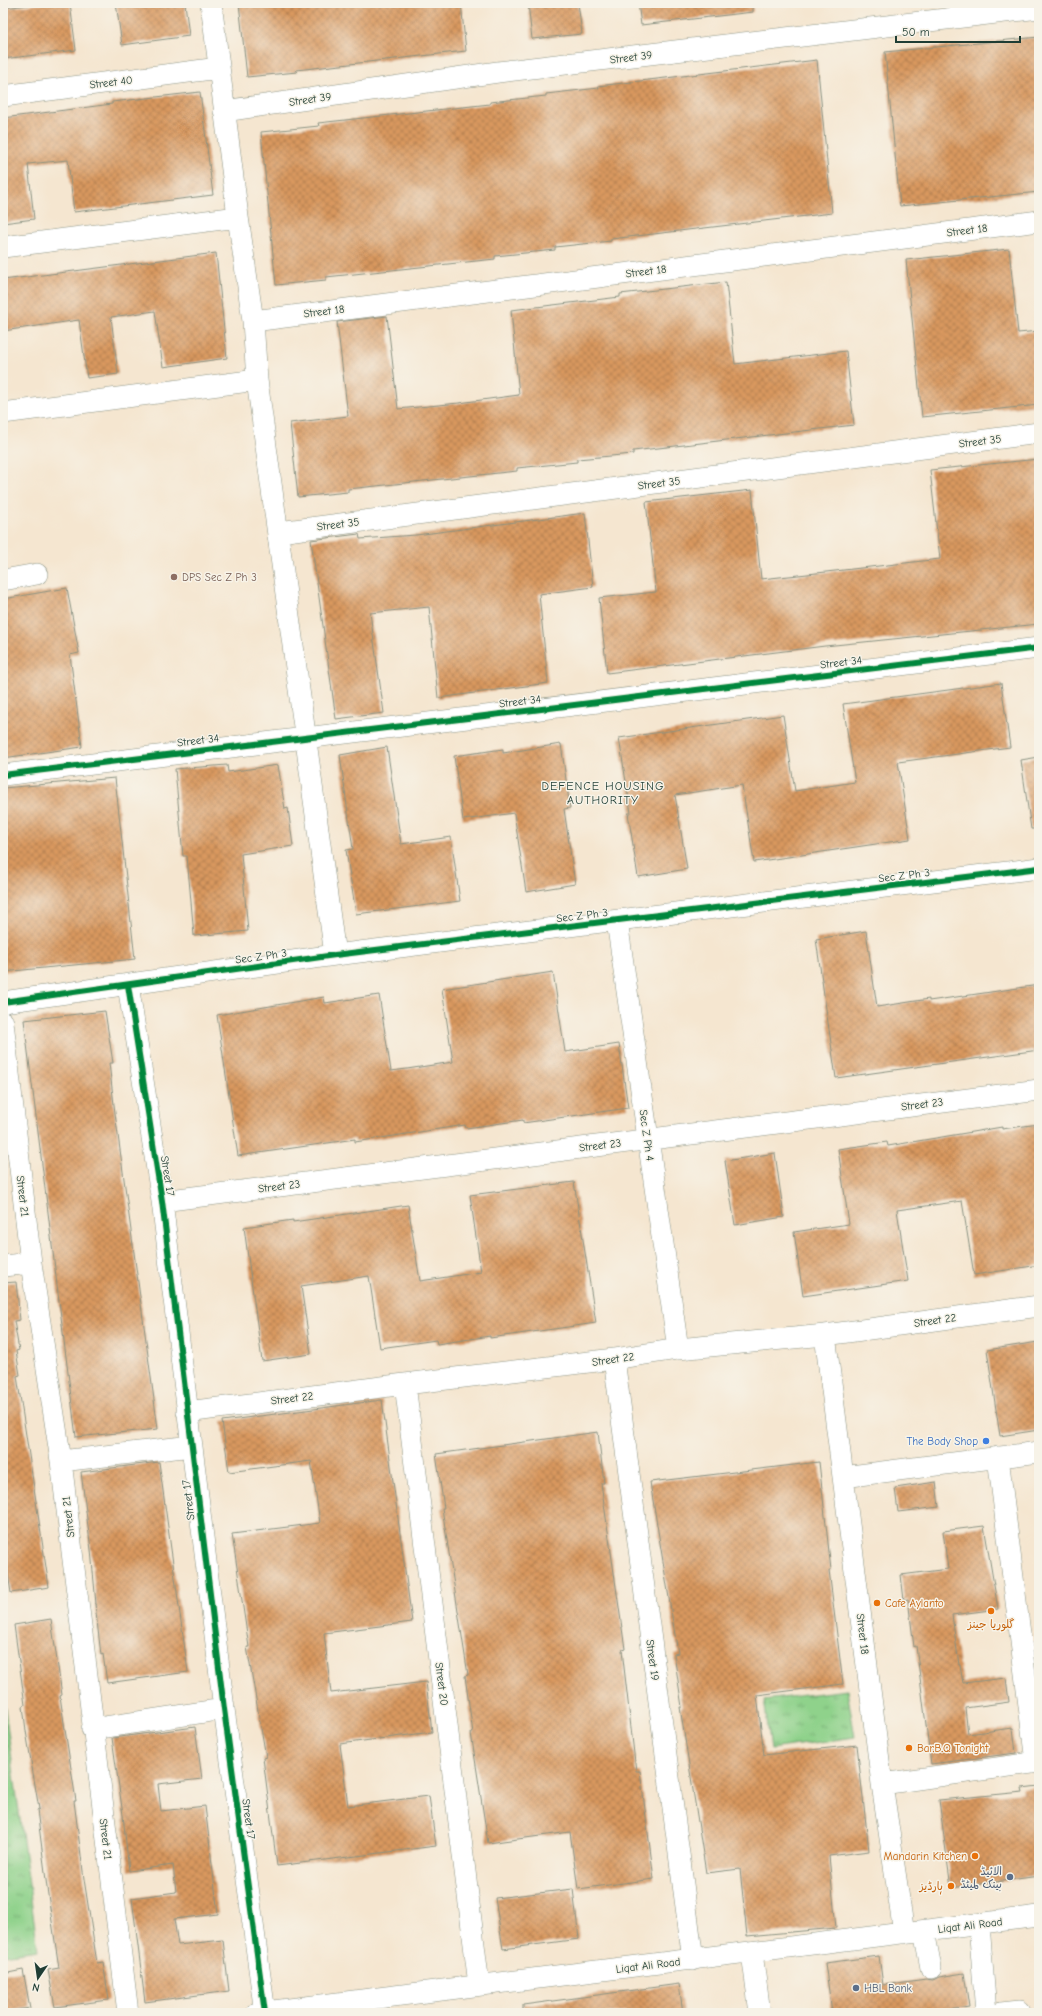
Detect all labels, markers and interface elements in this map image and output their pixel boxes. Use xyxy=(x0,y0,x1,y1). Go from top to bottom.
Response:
scale bar xyxy=(896,18,1020,44)
text: 50 m xyxy=(902,25,930,39)
street label: Street 39 xyxy=(609,48,653,67)
street label: Street 40 xyxy=(89,73,133,92)
street label: Street 39 xyxy=(288,90,332,109)
street label: Street 18 xyxy=(946,221,989,239)
street label: Street 18 xyxy=(625,262,668,280)
street label: Street 18 xyxy=(303,302,346,320)
street label: Street 35 xyxy=(958,432,1002,451)
street label: Street 35 xyxy=(637,474,681,493)
street label: Street 35 xyxy=(316,515,360,534)
place label: DPS Sec Z Ph 3 xyxy=(182,571,257,584)
marker: DPS Sec Z Ph 3 xyxy=(169,572,179,582)
street label: Street 34 xyxy=(819,653,863,672)
street label: Street 34 xyxy=(498,692,542,711)
street label: Street 34 xyxy=(176,731,220,750)
district label: DEFENCE HOUSING AUTHORITY xyxy=(542,779,664,807)
street label: Sec Z Ph 3 xyxy=(877,866,931,885)
street label: Sec Z Ph 3 xyxy=(555,906,609,925)
street label: Sec Z Ph 3 xyxy=(234,946,288,967)
street label: Street 23 xyxy=(900,1095,944,1114)
street label: Sec Z Ph 4 xyxy=(636,1109,657,1162)
street label: Street 23 xyxy=(578,1136,622,1155)
street label: Street 17 xyxy=(158,1155,177,1197)
street label: Street 21 xyxy=(14,1175,31,1217)
street label: Street 23 xyxy=(257,1177,301,1196)
street label: Street 22 xyxy=(913,1311,957,1330)
street label: Street 22 xyxy=(591,1350,635,1369)
street label: Street 22 xyxy=(270,1389,314,1408)
place label: The Body Shop xyxy=(906,1435,978,1448)
marker: The Body Shop xyxy=(981,1436,991,1446)
street label: Street 17 xyxy=(180,1479,197,1521)
street label: Street 21 xyxy=(60,1496,77,1538)
place label: Cafe Aylanto xyxy=(885,1597,944,1610)
marker: Cafe Aylanto xyxy=(872,1598,882,1608)
marker: گلوریا جینز xyxy=(986,1606,996,1616)
street label: Street 18 xyxy=(854,1613,872,1656)
place label: گلوریا جینز xyxy=(967,1618,1015,1632)
street label: Street 19 xyxy=(643,1639,662,1682)
street label: Street 20 xyxy=(432,1662,451,1707)
place label: Bar.B.Q Tonight xyxy=(917,1742,989,1755)
marker: Bar.B.Q Tonight xyxy=(904,1743,914,1753)
street label: Street 17 xyxy=(239,1798,258,1840)
street label: Street 21 xyxy=(97,1818,114,1860)
place label: Mandarin Kitchen xyxy=(884,1850,967,1863)
marker: Mandarin Kitchen xyxy=(970,1851,980,1861)
place label: الائیڈ بینک لمیٹڈ xyxy=(961,1865,1002,1892)
marker: الائیڈ بینک لمیٹڈ xyxy=(1005,1872,1015,1882)
place label: ہارڈیز xyxy=(919,1880,943,1895)
marker: ہارڈیز xyxy=(946,1881,956,1891)
street label: Liqat Ali Road xyxy=(937,1915,1003,1936)
street label: Liqat Ali Road xyxy=(615,1955,681,1976)
north arrow xyxy=(18,1958,58,1998)
text: N xyxy=(31,1980,41,1994)
place label: HBL Bank xyxy=(864,1982,913,1995)
marker: HBL Bank xyxy=(851,1983,861,1993)

